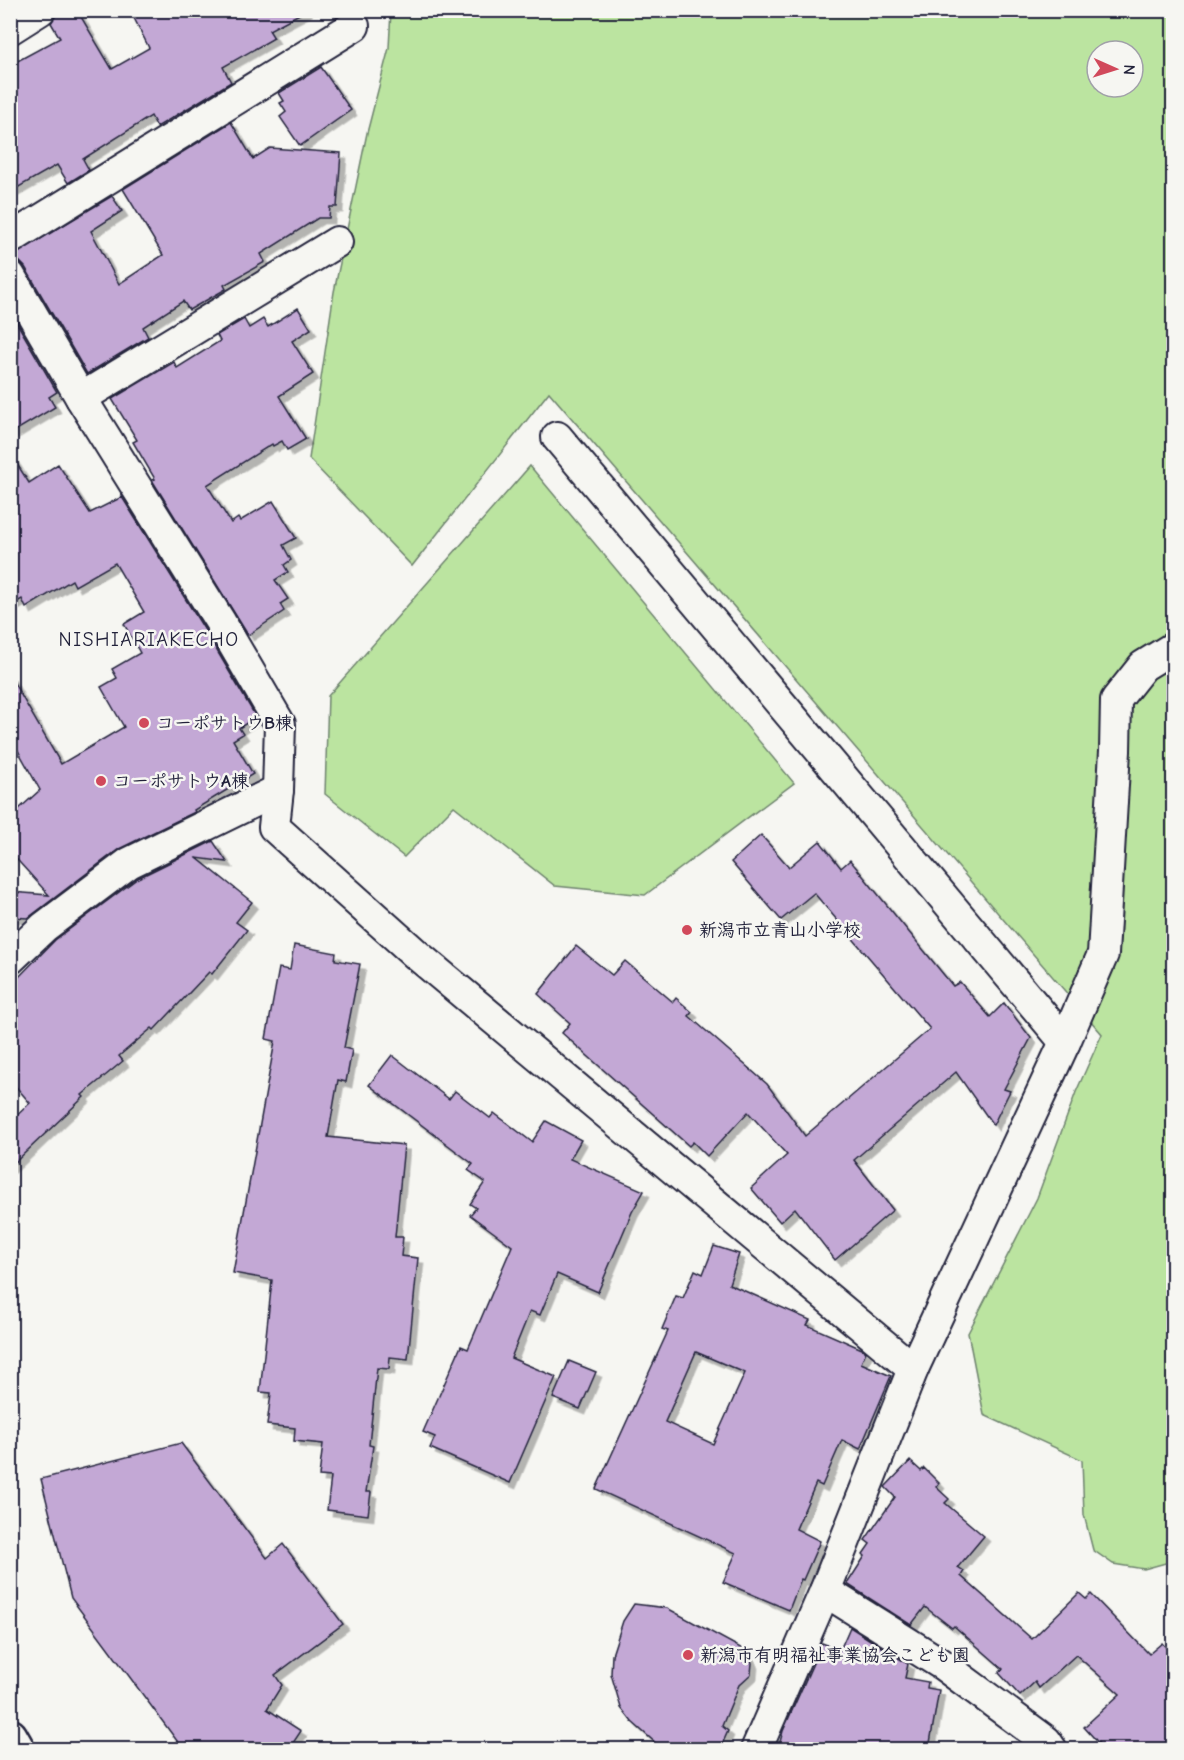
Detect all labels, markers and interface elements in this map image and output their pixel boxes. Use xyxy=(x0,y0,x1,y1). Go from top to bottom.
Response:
north arrow xyxy=(1085,39,1145,99)
text: N xyxy=(1120,64,1138,75)
district label: NISHIARIAKECHO xyxy=(59,628,240,651)
place label: コーポサトウB棟 xyxy=(156,713,293,734)
marker: コーポサトウB棟 xyxy=(137,716,151,730)
place label: コーポサトウA棟 xyxy=(113,771,249,792)
marker: コーポサトウA棟 xyxy=(94,774,108,788)
place label: 新潟市立青山小学校 xyxy=(699,920,861,941)
marker: 新潟市立青山小学校 xyxy=(680,923,694,937)
place label: 新潟市有明福祉事業協会こども園 xyxy=(700,1645,970,1666)
marker: 新潟市有明福祉事業協会こども園 xyxy=(681,1648,695,1662)

